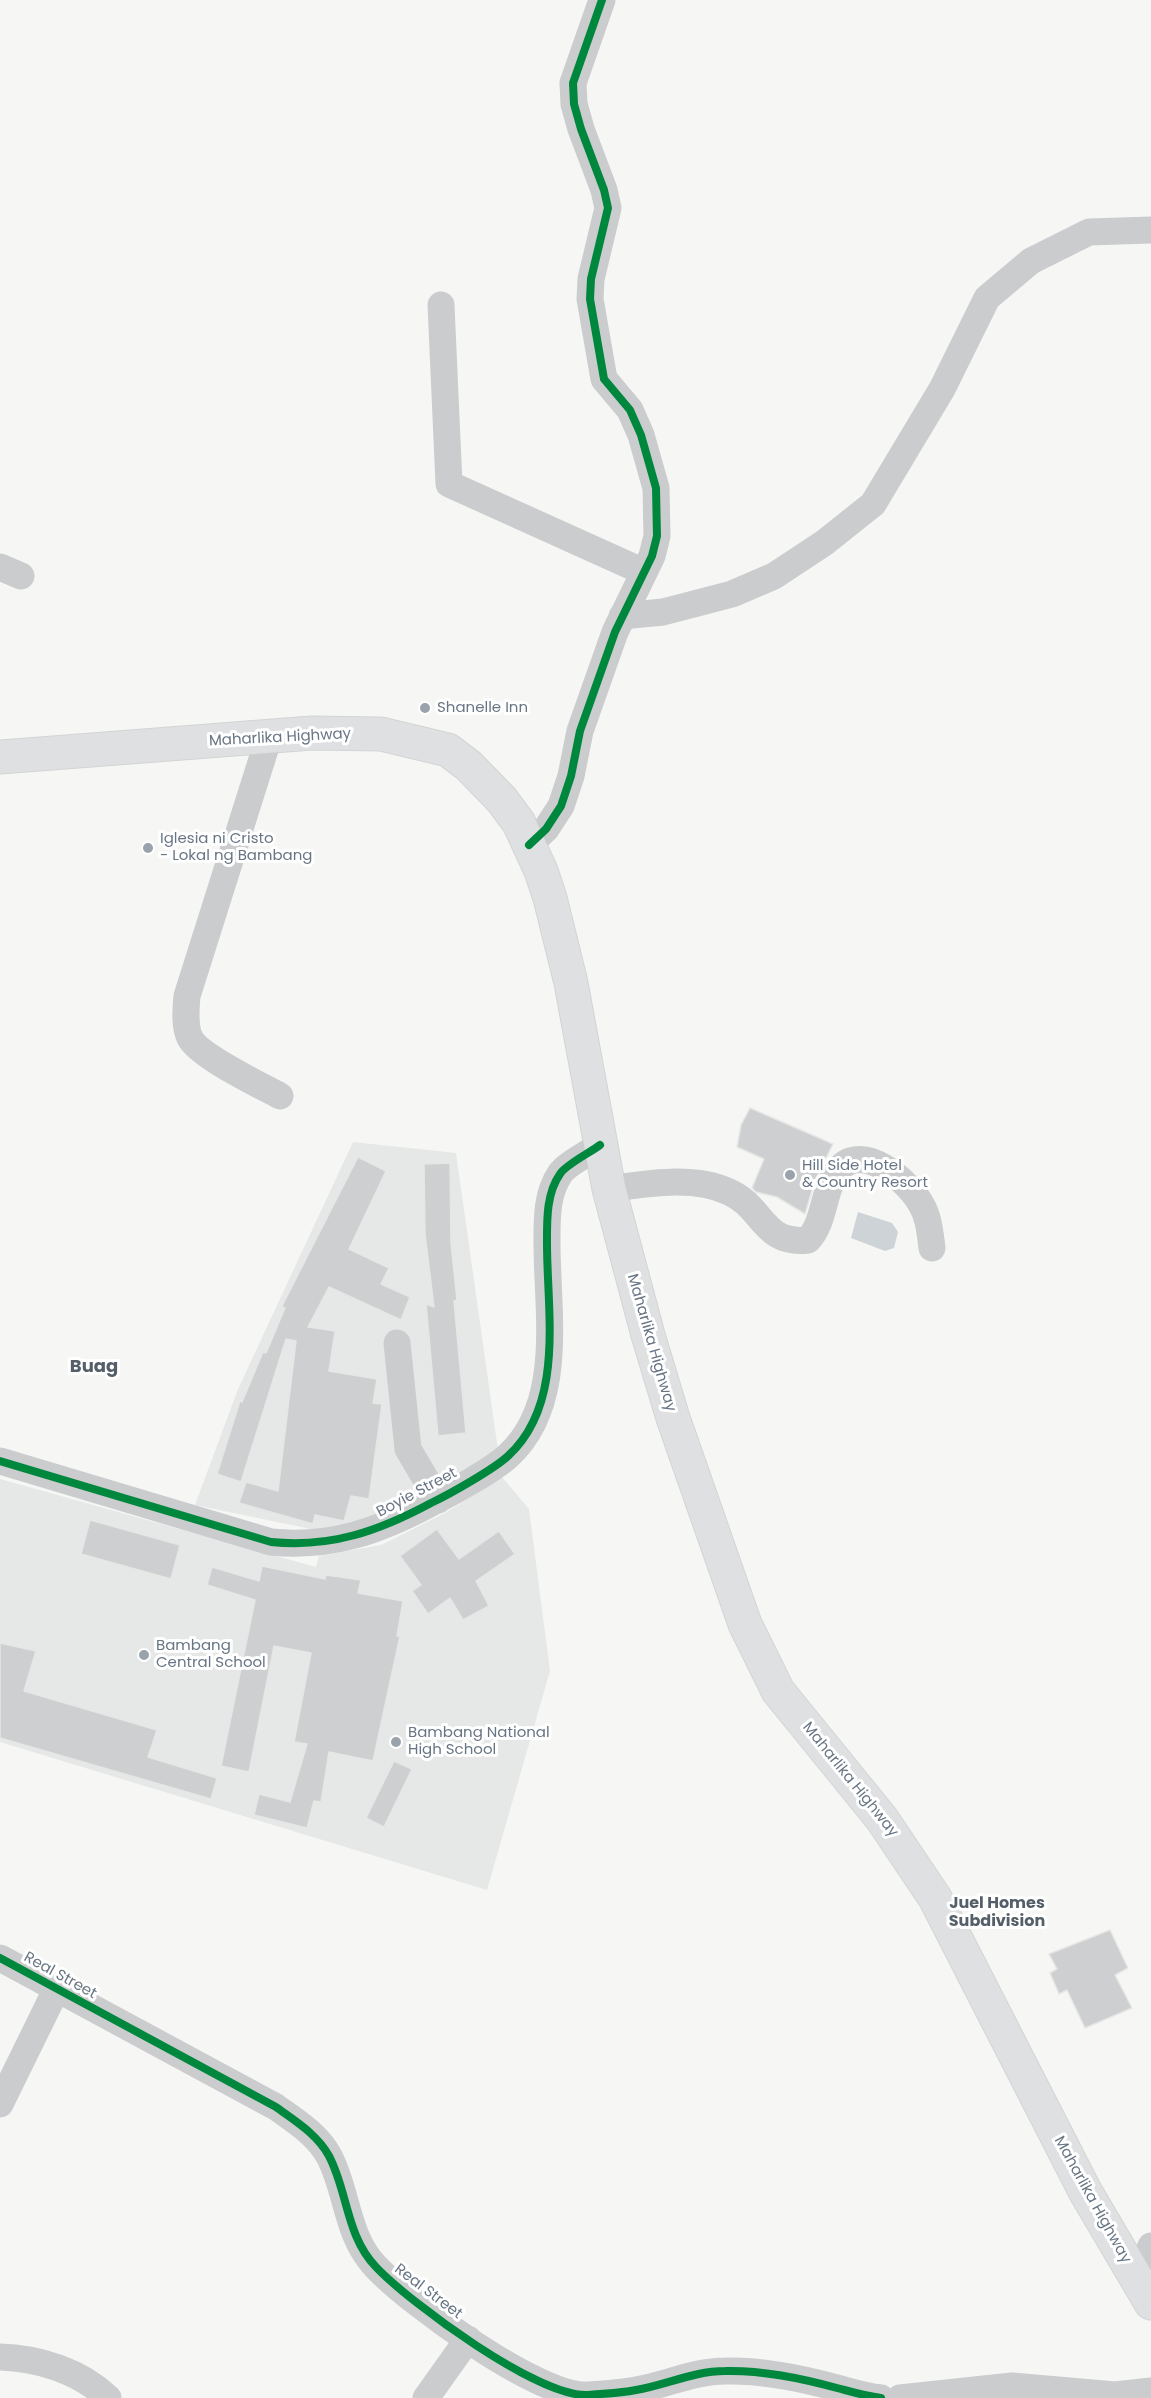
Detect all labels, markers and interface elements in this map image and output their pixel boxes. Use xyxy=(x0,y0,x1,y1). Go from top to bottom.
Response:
place label: Shanelle Inn xyxy=(437,699,528,717)
marker: Shanelle Inn xyxy=(418,701,432,715)
street label: Maharlika Highway xyxy=(208,725,352,751)
place label: Iglesia ni Cristo - Lokal ng Bambang xyxy=(160,830,312,865)
marker: Iglesia ni Cristo - Lokal ng Bambang xyxy=(141,841,155,855)
place label: Hill Side Hotel & Country Resort xyxy=(802,1157,928,1192)
marker: Hill Side Hotel & Country Resort xyxy=(783,1168,797,1182)
street label: Maharlika Highway xyxy=(623,1272,679,1414)
district label: Buag xyxy=(70,1356,118,1378)
street label: Boyie Street xyxy=(374,1464,460,1522)
place label: Bambang Central School xyxy=(156,1637,266,1672)
marker: Bambang Central School xyxy=(137,1648,151,1662)
street label: Maharlika Highway xyxy=(798,1719,902,1841)
place label: Bambang National High School xyxy=(408,1724,550,1759)
marker: Bambang National High School xyxy=(389,1735,403,1749)
district label: Juel Homes Subdivision xyxy=(949,1894,1045,1932)
street label: Real Street xyxy=(21,1949,99,2003)
street label: Maharlika Highway xyxy=(1050,2133,1134,2267)
street label: Real Street xyxy=(391,2261,465,2323)

